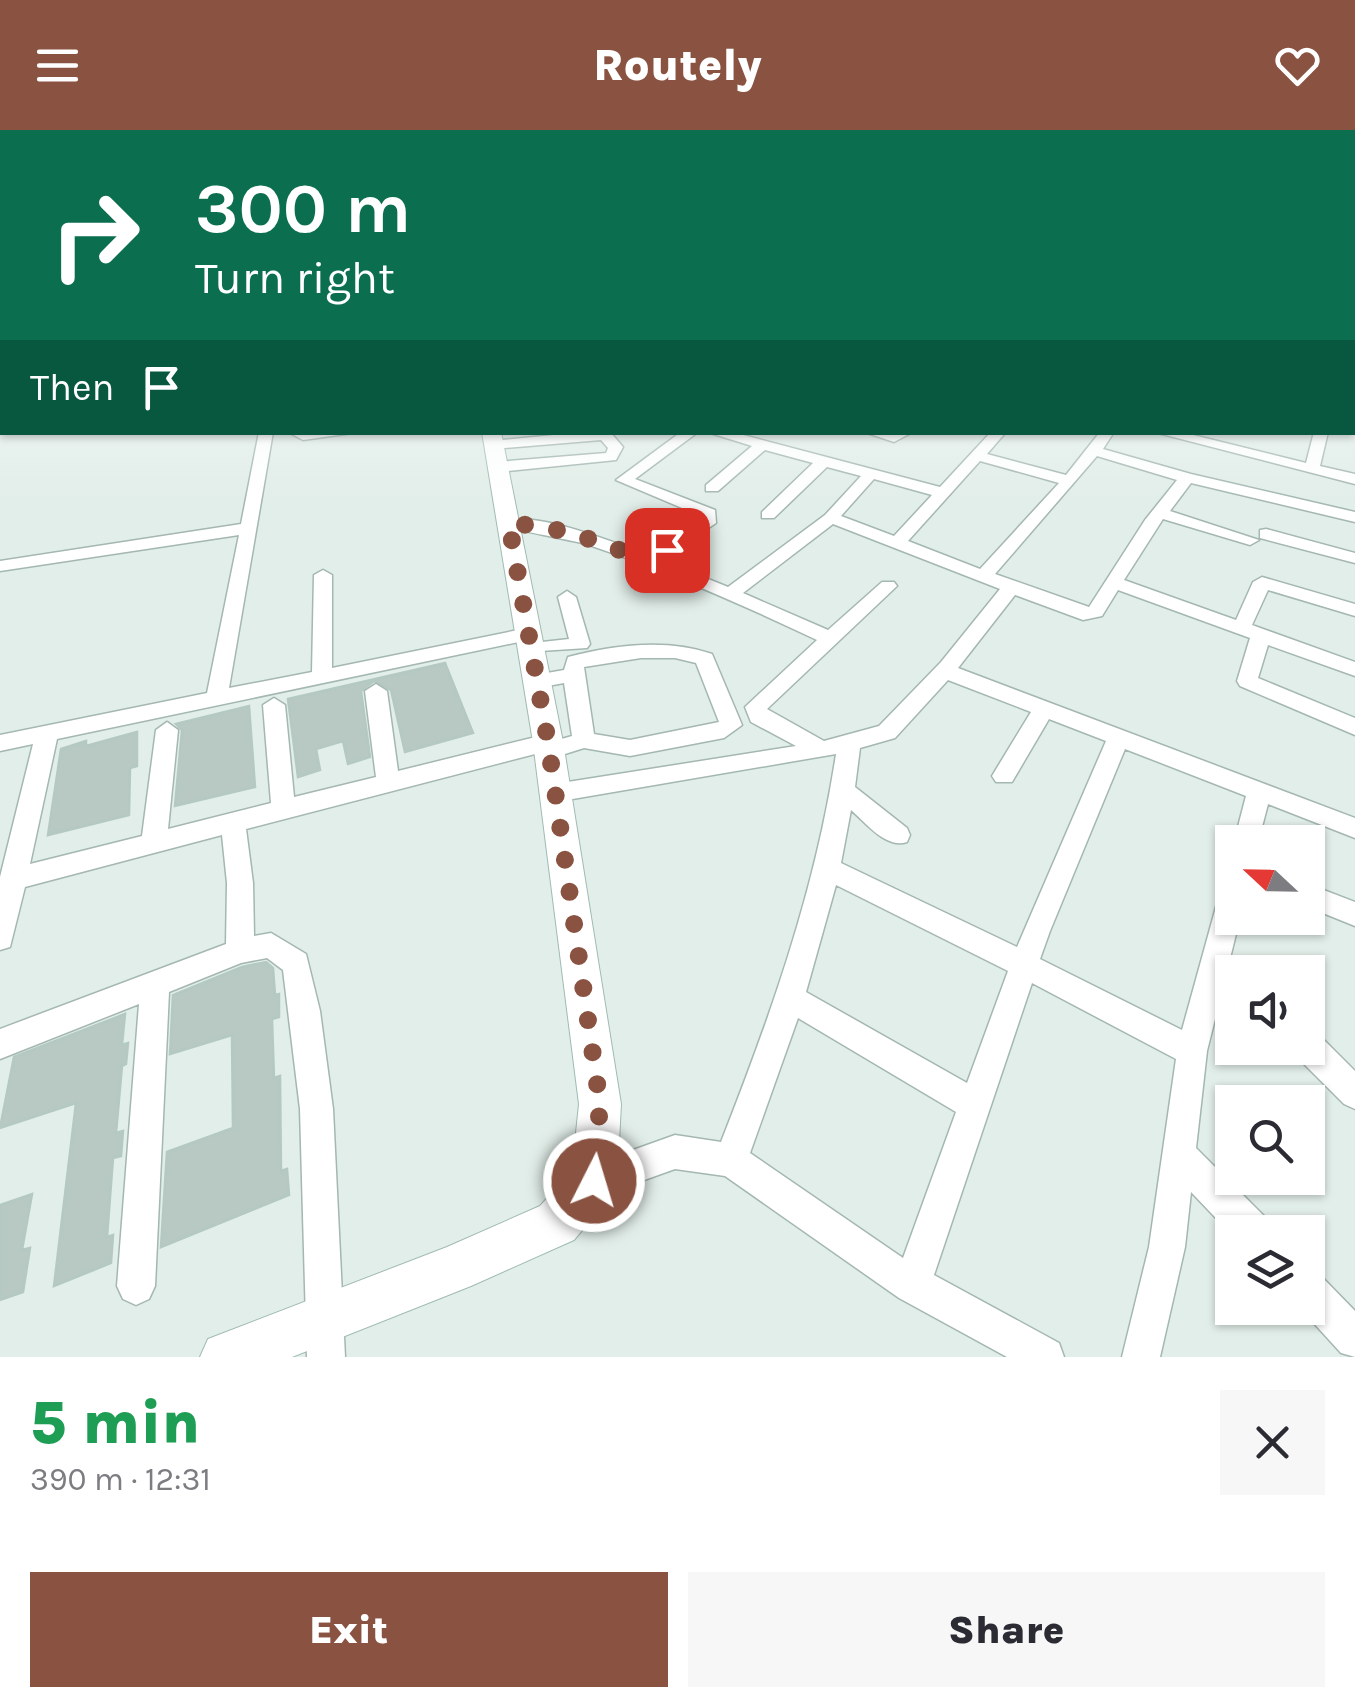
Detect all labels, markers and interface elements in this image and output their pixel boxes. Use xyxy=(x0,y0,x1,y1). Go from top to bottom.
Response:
icon: menu xyxy=(30,38,85,93)
icon: heart xyxy=(1270,38,1325,93)
text: Routely xyxy=(593,39,762,91)
text: 300 m xyxy=(195,168,411,250)
icon: right xyxy=(30,170,160,300)
text: Turn right xyxy=(195,252,395,304)
icon: arrive xyxy=(134,360,189,415)
text: Then xyxy=(30,365,114,410)
pin xyxy=(625,508,710,593)
icon: arrive xyxy=(640,523,695,578)
north arrow xyxy=(1215,825,1325,935)
map controls xyxy=(1215,825,1325,1325)
button: sound xyxy=(1215,955,1325,1065)
button: search xyxy=(1215,1085,1325,1195)
position arrow xyxy=(542,1129,646,1233)
button: layers xyxy=(1215,1215,1325,1325)
text: 5 min xyxy=(30,1388,200,1458)
button: close xyxy=(1220,1390,1325,1495)
text: 390 m · 12:31 xyxy=(30,1461,211,1498)
button: Exit xyxy=(30,1572,668,1687)
button: Share xyxy=(688,1572,1325,1687)

